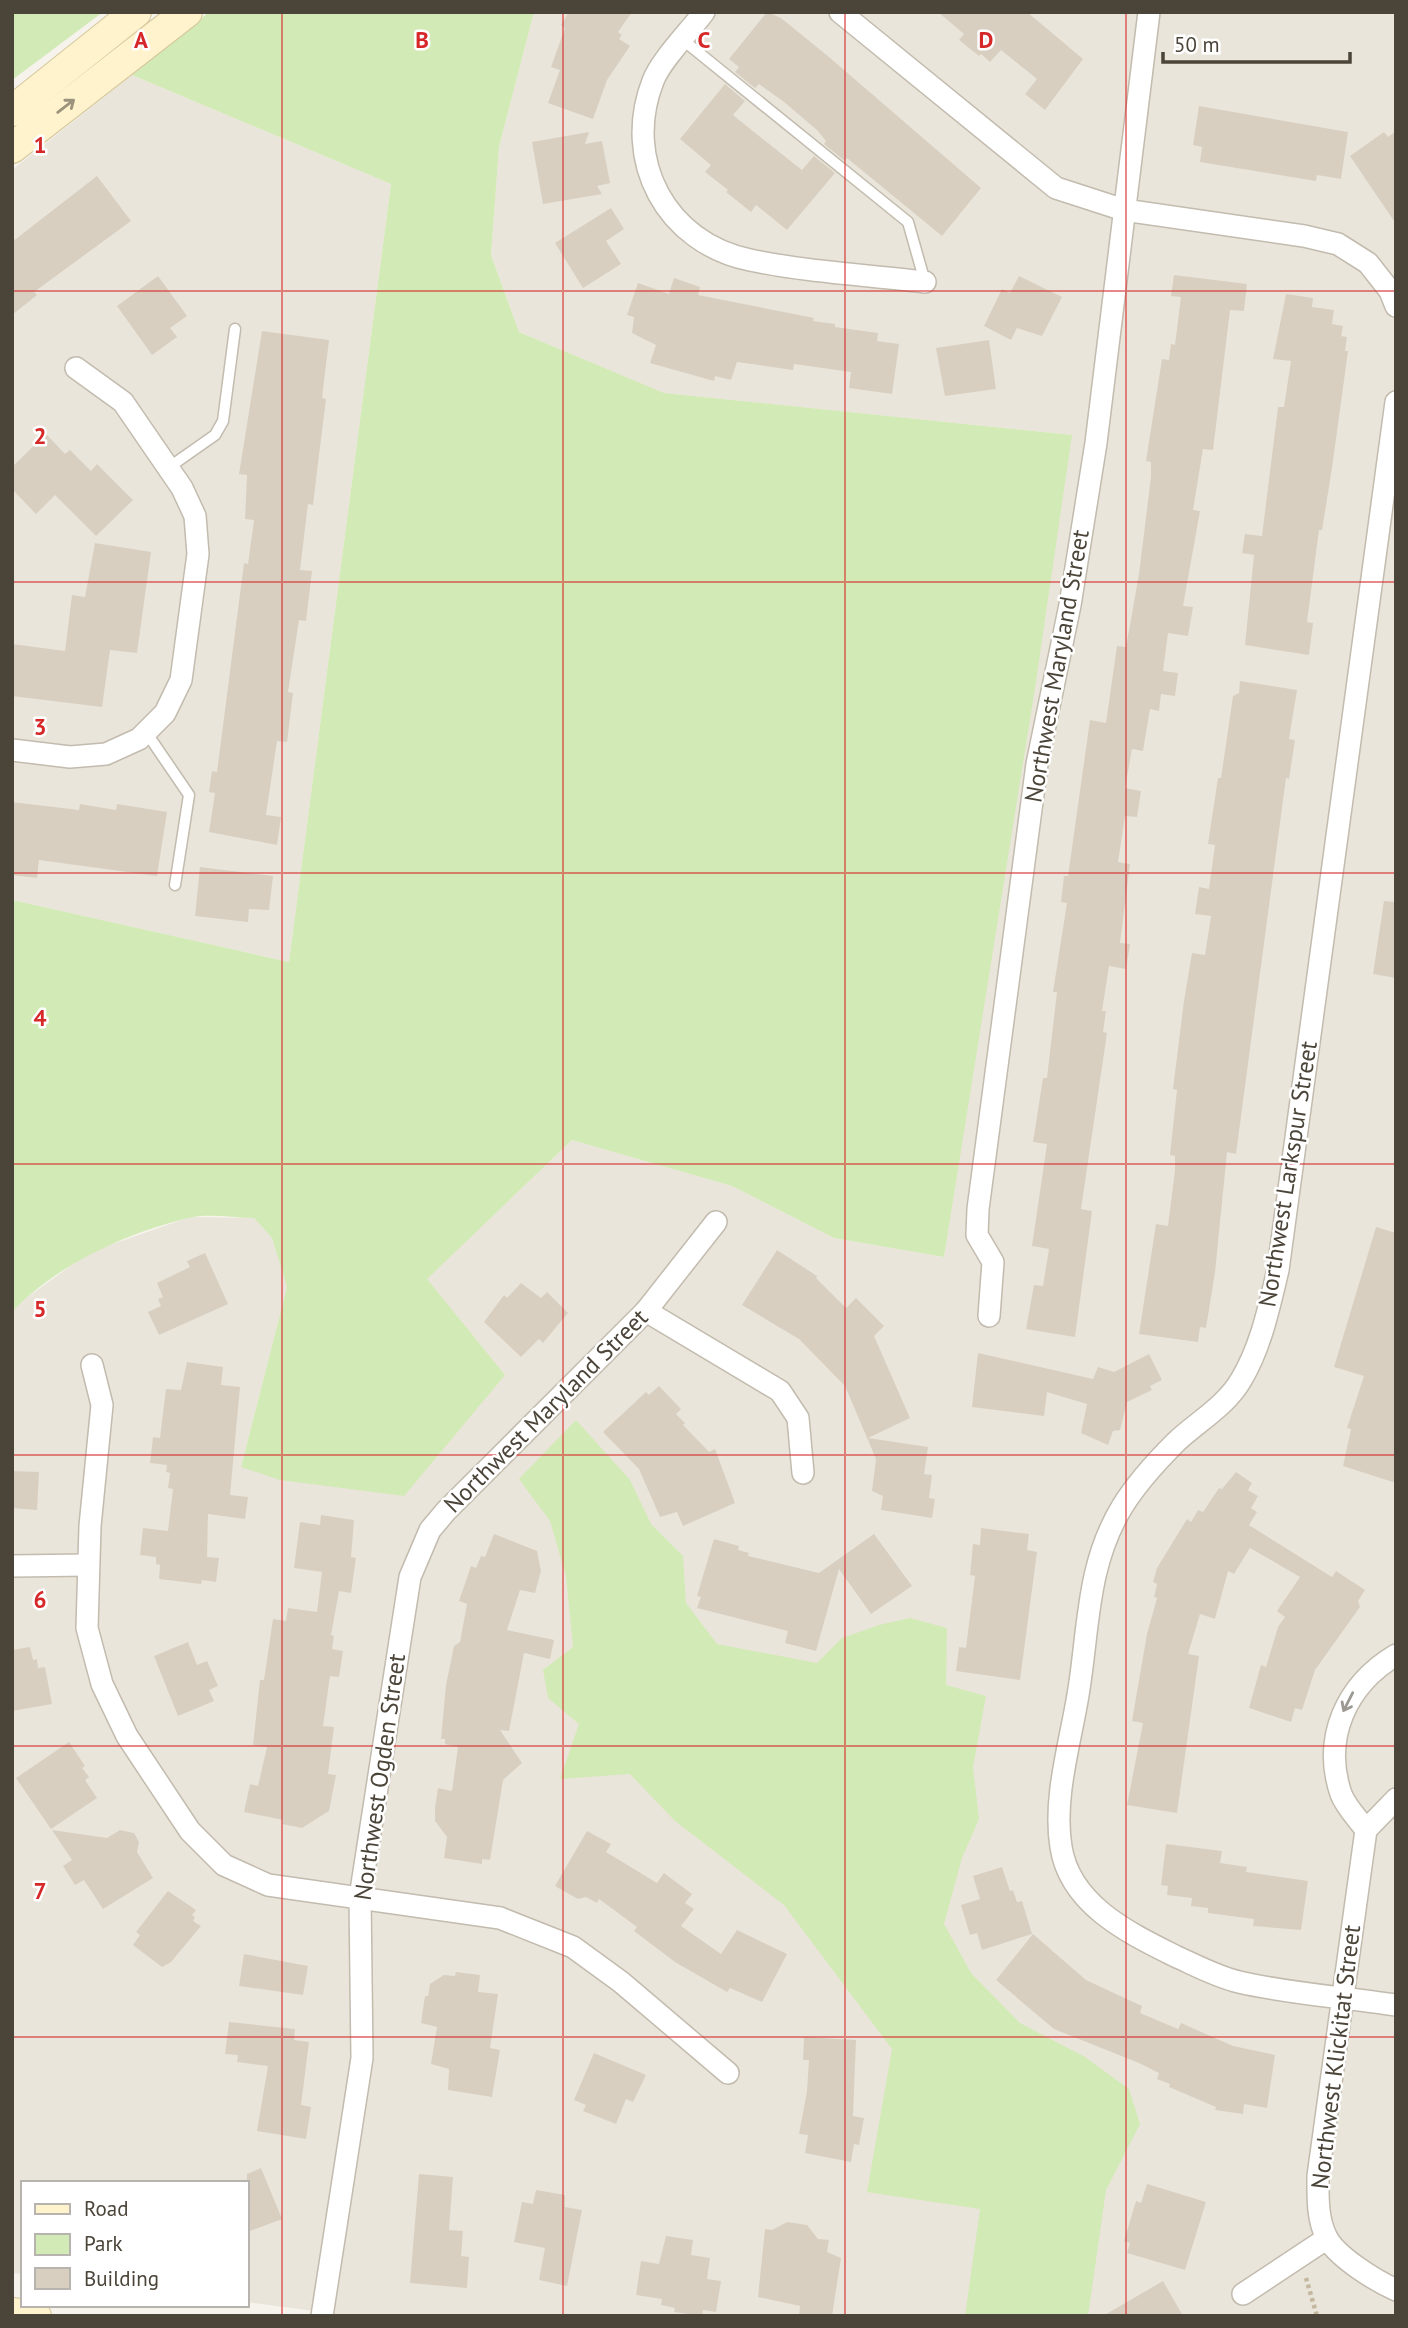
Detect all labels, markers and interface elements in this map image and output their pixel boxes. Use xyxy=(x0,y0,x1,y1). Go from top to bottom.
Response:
scale bar xyxy=(1163,21,1350,65)
text: A xyxy=(134,25,148,54)
text: B xyxy=(415,25,429,54)
text: C xyxy=(698,25,711,54)
text: D xyxy=(979,25,993,54)
text: 50 m xyxy=(1174,31,1220,58)
one-way arrow xyxy=(56,98,75,113)
text: 1 xyxy=(33,130,47,159)
text: 2 xyxy=(33,421,47,450)
street label: Northwest Maryland Street xyxy=(1017,527,1096,805)
text: 3 xyxy=(33,712,47,741)
text: 4 xyxy=(33,1003,47,1032)
street label: Northwest Larkspur Street xyxy=(1251,1039,1324,1309)
text: 5 xyxy=(33,1294,47,1323)
street label: Northwest Maryland Street xyxy=(437,1302,654,1519)
text: 6 xyxy=(33,1585,47,1614)
street label: Northwest Ogden Street xyxy=(347,1652,412,1902)
one-way arrow xyxy=(1341,1691,1355,1712)
text: 7 xyxy=(33,1876,47,1905)
street label: Northwest Klickitat Street xyxy=(1304,1923,1367,2191)
legend xyxy=(21,2181,248,2307)
text: Road xyxy=(84,2195,128,2222)
text: Park xyxy=(84,2230,123,2257)
text: Building xyxy=(84,2265,159,2292)

